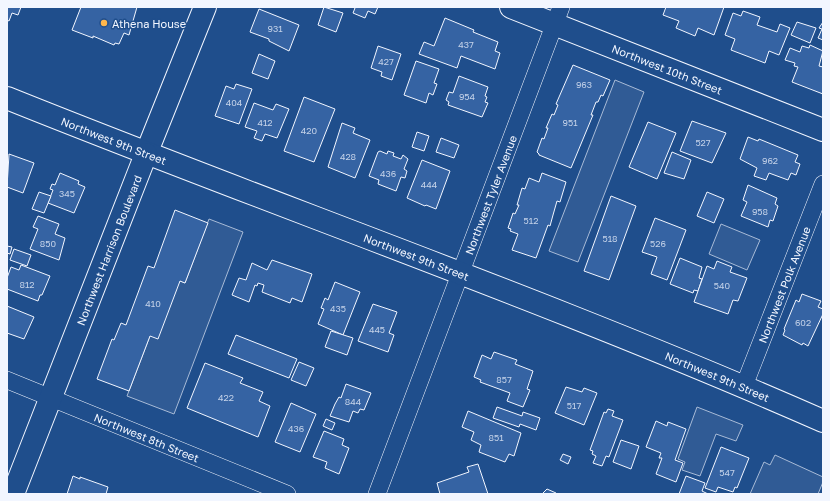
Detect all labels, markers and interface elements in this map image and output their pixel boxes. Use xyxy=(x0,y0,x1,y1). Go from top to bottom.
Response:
place label: Athena House xyxy=(112,17,186,30)
marker: Athena House xyxy=(99,18,109,28)
house number: 931 xyxy=(267,23,283,34)
house number: 437 xyxy=(458,39,474,50)
street label: Northwest 10th Street xyxy=(610,41,724,96)
house number: 427 xyxy=(378,56,394,67)
house number: 963 xyxy=(576,79,592,90)
house number: 954 xyxy=(459,91,476,102)
house number: 404 xyxy=(226,97,243,108)
street label: Northwest 9th Street xyxy=(59,114,168,167)
house number: 412 xyxy=(257,117,273,128)
house number: 951 xyxy=(562,117,578,128)
house number: 420 xyxy=(301,125,318,136)
street label: Northwest Tyler Avenue xyxy=(462,133,519,256)
house number: 527 xyxy=(695,137,711,148)
house number: 428 xyxy=(340,151,356,162)
house number: 962 xyxy=(762,155,778,166)
house number: 436 xyxy=(380,168,396,179)
street label: Northwest Harrison Boulevard xyxy=(73,173,144,327)
house number: 444 xyxy=(421,179,438,190)
house number: 345 xyxy=(59,188,75,199)
house number: 958 xyxy=(752,206,768,217)
house number: 512 xyxy=(524,215,538,226)
street label: Northwest Polk Avenue xyxy=(755,224,812,345)
street label: Northwest 9th Street xyxy=(362,230,471,282)
house number: 518 xyxy=(602,233,618,244)
house number: 850 xyxy=(40,238,57,249)
house number: 526 xyxy=(650,238,666,249)
house number: 812 xyxy=(19,279,35,290)
house number: 540 xyxy=(714,280,731,291)
house number: 410 xyxy=(145,298,161,309)
house number: 435 xyxy=(330,303,346,314)
house number: 602 xyxy=(795,317,811,328)
house number: 445 xyxy=(369,324,385,335)
street label: Northwest 9th Street xyxy=(663,348,772,404)
house number: 857 xyxy=(496,374,512,385)
house number: 422 xyxy=(218,392,234,403)
house number: 844 xyxy=(345,396,362,407)
house number: 517 xyxy=(567,400,581,411)
street label: Northwest 8th Street xyxy=(93,410,201,464)
house number: 436 xyxy=(288,423,304,434)
house number: 851 xyxy=(488,432,504,443)
house number: 547 xyxy=(719,467,735,478)

